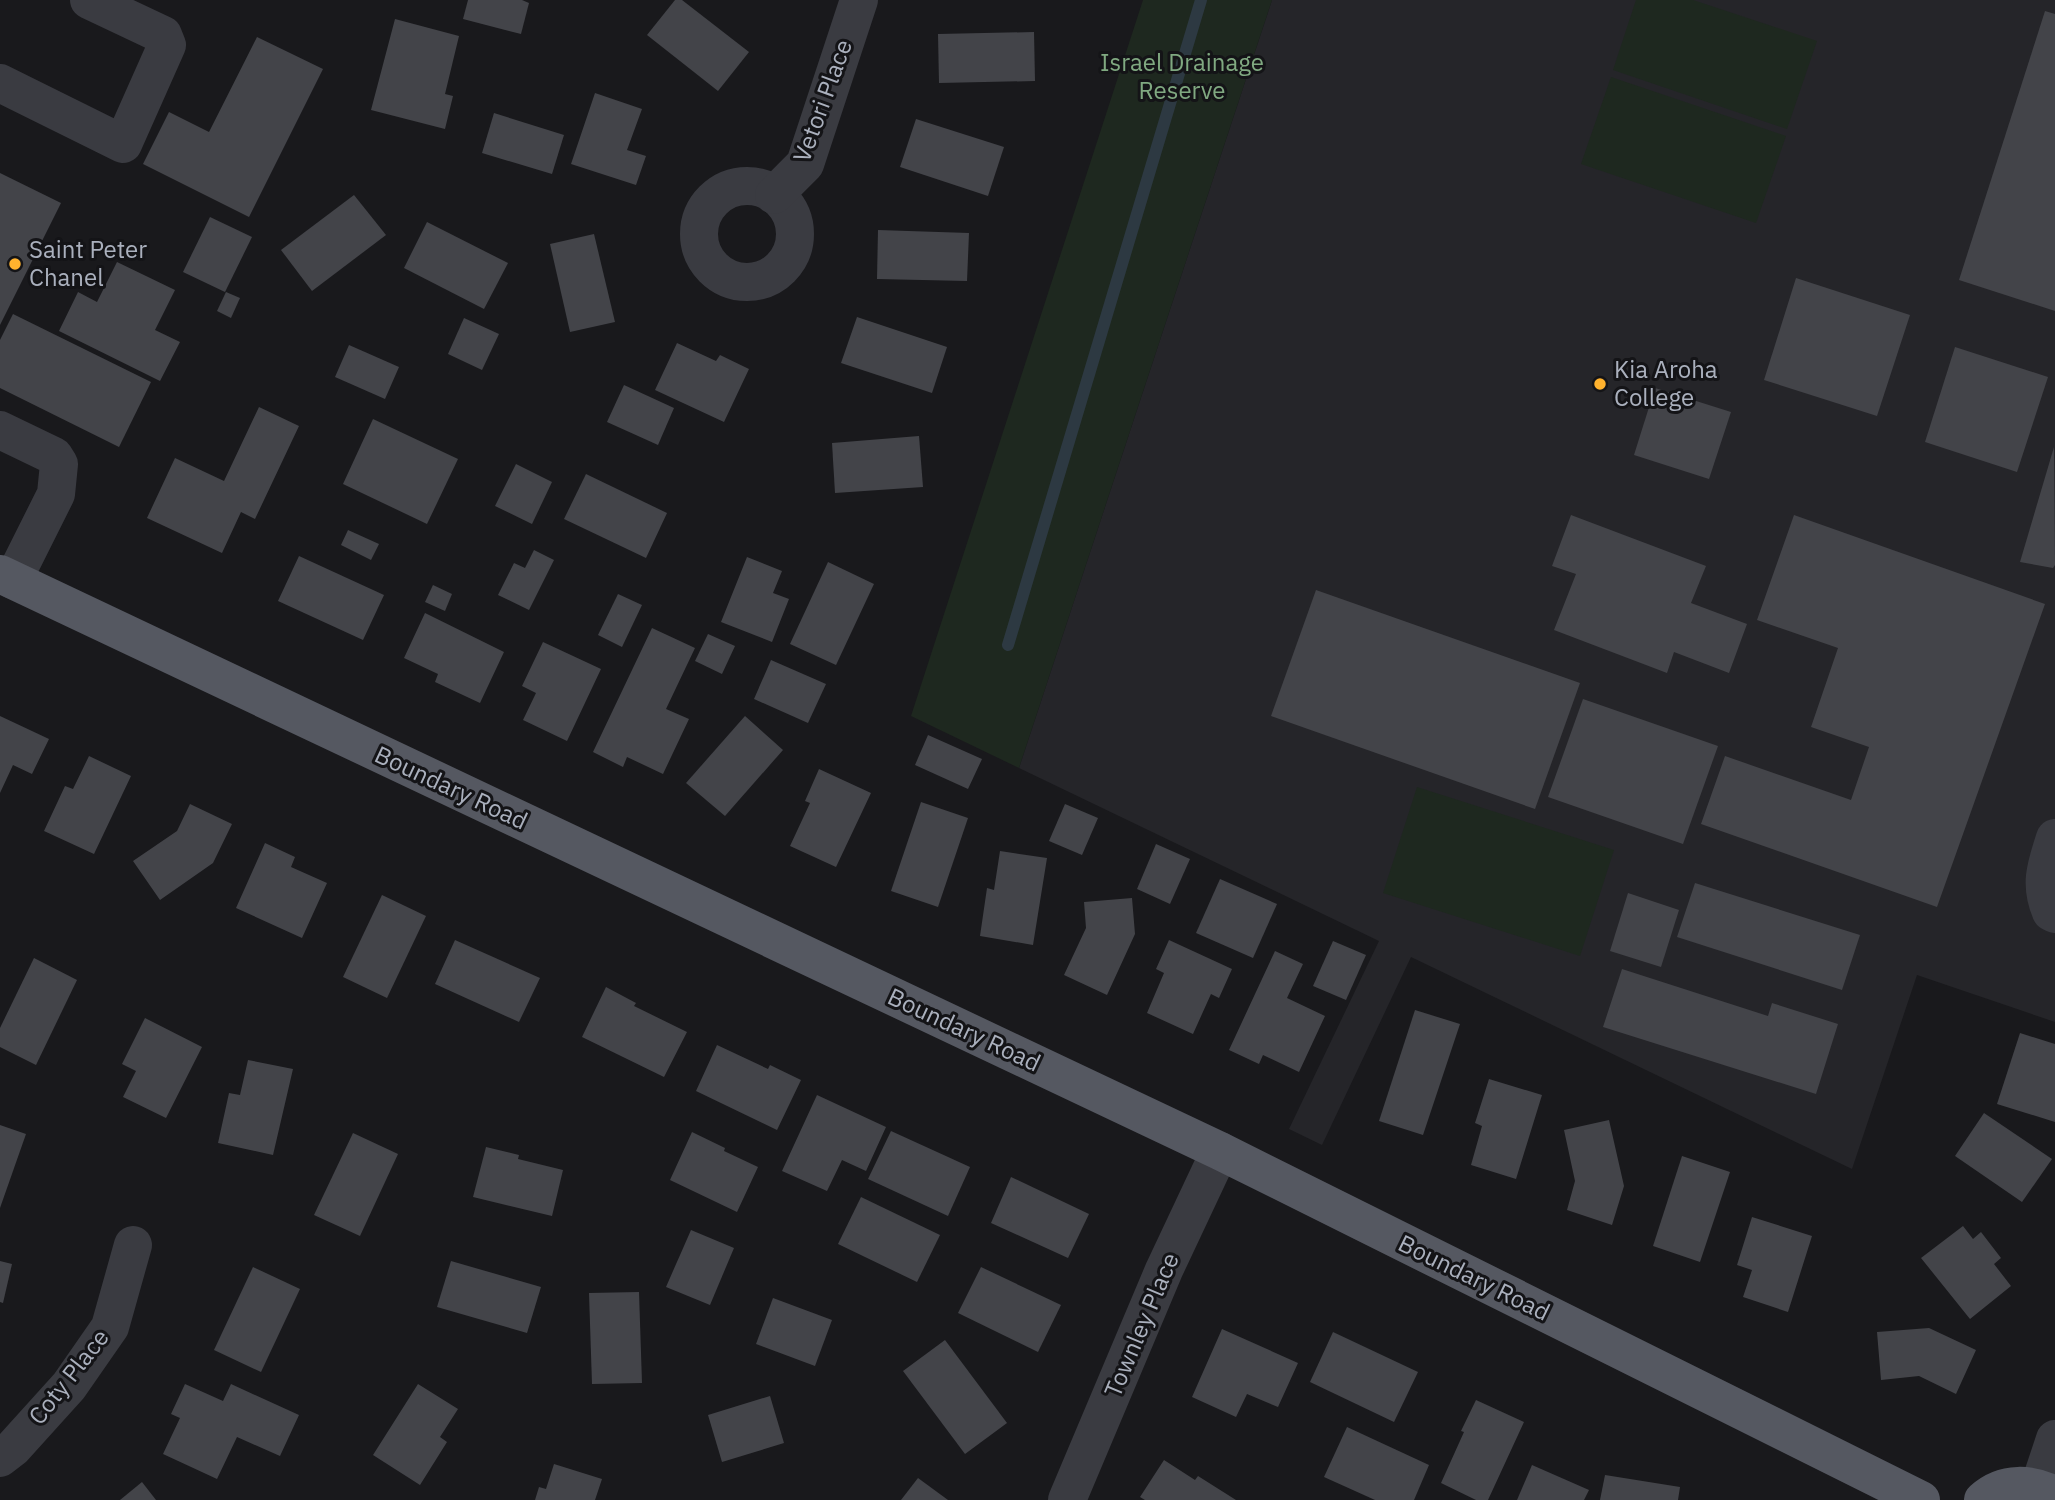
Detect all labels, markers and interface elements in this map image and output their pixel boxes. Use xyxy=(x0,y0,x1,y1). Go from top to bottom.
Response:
street label: Vetori Place xyxy=(785,35,859,166)
park label: Israel Drainage Reserve xyxy=(1100,46,1264,106)
place label: Saint Peter Chanel xyxy=(29,233,147,293)
marker: Saint Peter Chanel xyxy=(7,256,23,272)
place label: Kia Aroha College xyxy=(1614,353,1718,413)
marker: Kia Aroha College xyxy=(1592,376,1608,392)
street label: Boundary Road xyxy=(370,738,533,836)
street label: Boundary Road xyxy=(883,980,1046,1078)
street label: Boundary Road xyxy=(1393,1227,1556,1328)
street label: Townley Place xyxy=(1096,1248,1186,1402)
street label: Coty Place xyxy=(21,1322,116,1431)

